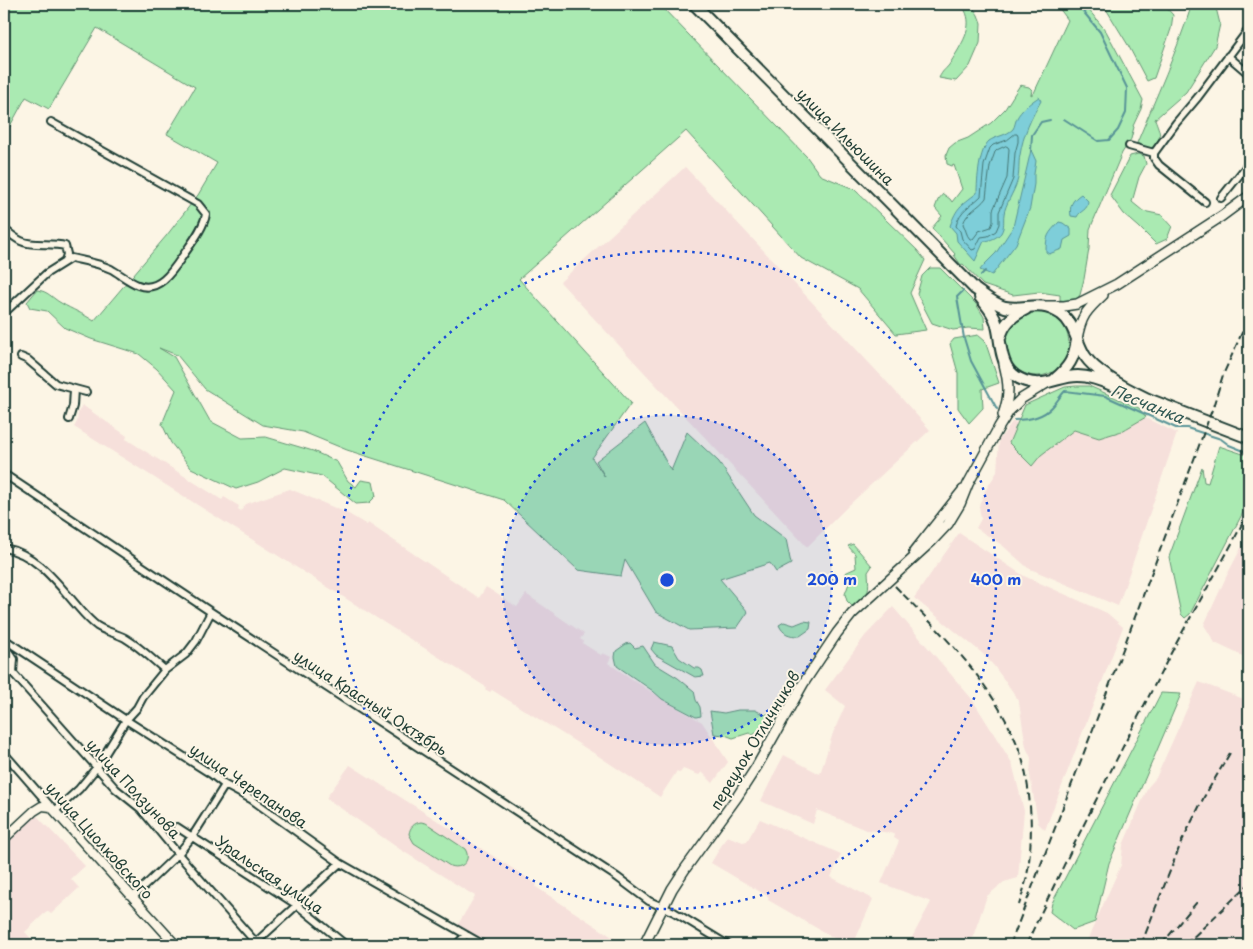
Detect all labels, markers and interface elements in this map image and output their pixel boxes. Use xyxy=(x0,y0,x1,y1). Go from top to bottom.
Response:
street label: улица Ильюшина xyxy=(792,82,900,190)
water label: Песчанка xyxy=(1108,377,1189,429)
text: 200 m xyxy=(807,567,857,590)
text: 400 m xyxy=(971,567,1021,590)
centre of rings xyxy=(658,571,676,589)
street label: улица Красный Октябрь xyxy=(289,643,453,761)
street label: переулок Отличников xyxy=(703,666,805,814)
street label: улица Ползунова xyxy=(81,733,187,844)
street label: улица Черепанова xyxy=(185,737,313,833)
street label: улица Циолковского xyxy=(41,776,159,904)
street label: Уральская улица xyxy=(211,829,329,919)

